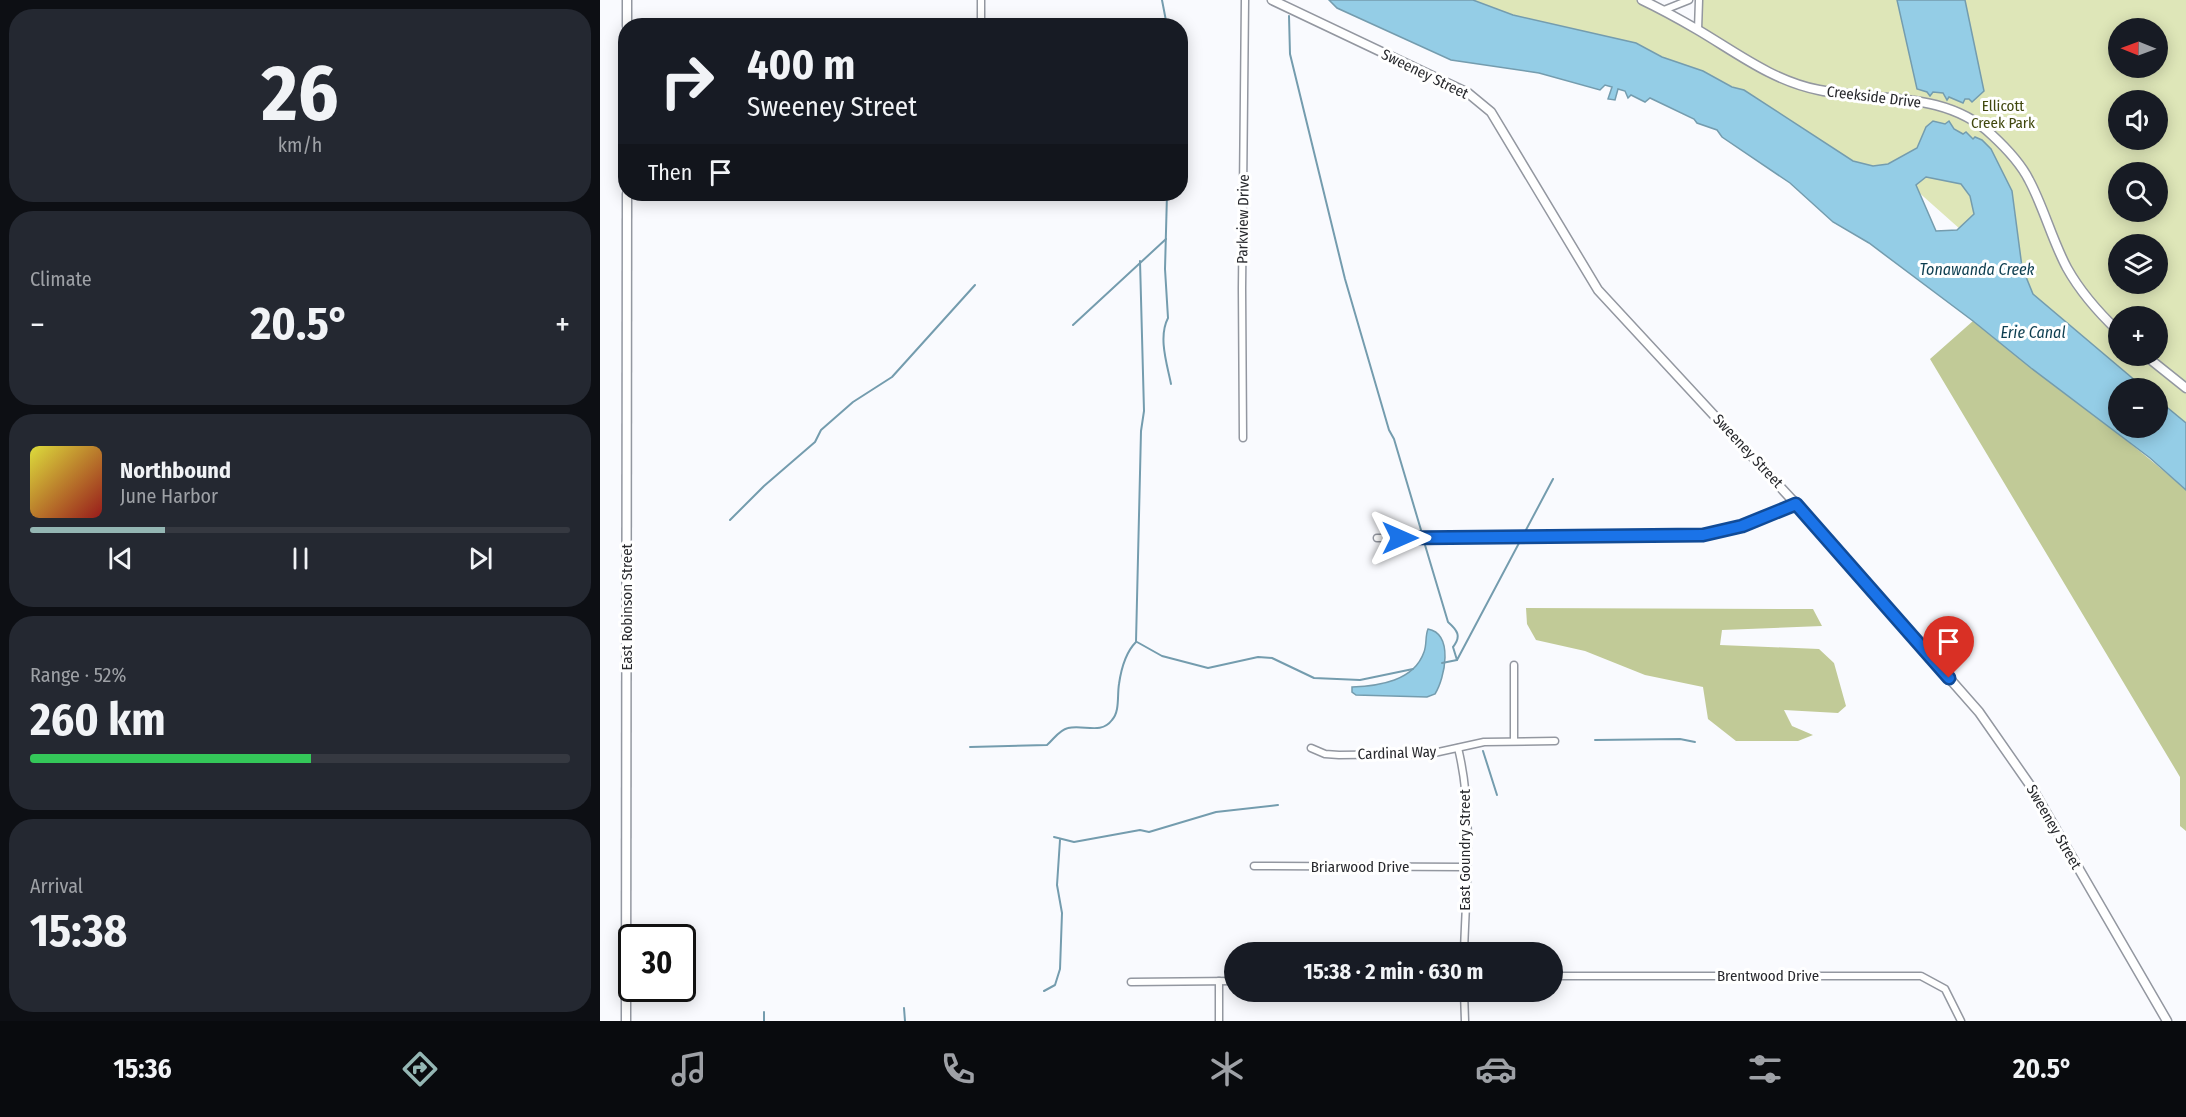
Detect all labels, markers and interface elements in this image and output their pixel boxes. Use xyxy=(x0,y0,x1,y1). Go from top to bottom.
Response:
north arrow xyxy=(2108,18,2168,78)
map controls xyxy=(2108,18,2168,438)
text: 400 m xyxy=(747,40,855,90)
icon: right xyxy=(648,42,726,120)
street label: Sweeney Street xyxy=(1379,45,1471,103)
text: 26 xyxy=(262,47,338,141)
street label: Creekside Drive xyxy=(1826,82,1922,112)
button: sound xyxy=(2108,90,2168,150)
text: Sweeney Street xyxy=(747,91,917,123)
park label: Ellicott Creek Park xyxy=(1971,97,2035,132)
text: km/h xyxy=(278,133,322,157)
icon: arrive xyxy=(704,156,737,189)
text: Then xyxy=(648,159,692,186)
button: search xyxy=(2108,162,2168,222)
street label: Parkview Drive xyxy=(1233,174,1253,264)
button: layers xyxy=(2108,234,2168,294)
water label: Tonawanda Creek xyxy=(1919,260,2035,279)
text: Climate xyxy=(30,267,92,291)
text: 20.5° xyxy=(250,297,349,351)
text: − xyxy=(30,305,45,345)
text: + xyxy=(555,305,570,345)
button: + xyxy=(2108,306,2168,366)
water label: Erie Canal xyxy=(2000,323,2066,342)
button: − xyxy=(2108,378,2168,438)
street label: Sweeney Street xyxy=(1709,410,1787,492)
text: Northbound xyxy=(120,457,231,484)
text: June Harbor xyxy=(120,484,218,508)
position arrow xyxy=(1368,506,1432,570)
icon: previous xyxy=(104,542,137,575)
icon: pause xyxy=(284,542,317,575)
icon: next xyxy=(464,542,497,575)
street label: East Robinson Street xyxy=(618,543,636,671)
pin xyxy=(1923,616,1974,678)
icon: arrive xyxy=(1932,625,1965,658)
text: Range · 52% xyxy=(30,663,126,687)
text: 260 km xyxy=(30,693,166,747)
street label: Cardinal Way xyxy=(1357,743,1437,763)
street label: Sweeney Street xyxy=(2023,782,2085,872)
street label: East Goundry Street xyxy=(1456,789,1474,911)
street label: Briarwood Drive xyxy=(1311,858,1409,876)
text: Arrival xyxy=(30,874,83,898)
text: 15:38 xyxy=(30,904,127,958)
speed limit sign: 30 xyxy=(618,924,696,1002)
text: 15:38 · 2 min · 630 m xyxy=(1304,958,1483,985)
street label: Brentwood Drive xyxy=(1717,967,1819,985)
icon: directions xyxy=(399,1048,441,1090)
icon: music xyxy=(668,1048,710,1090)
icon: phone xyxy=(937,1048,979,1090)
icon: climate xyxy=(1206,1048,1248,1090)
icon: car xyxy=(1475,1048,1517,1090)
icon: filters xyxy=(1744,1048,1786,1090)
text: 15:36 xyxy=(114,1053,172,1085)
text: 20.5° xyxy=(2013,1053,2072,1085)

